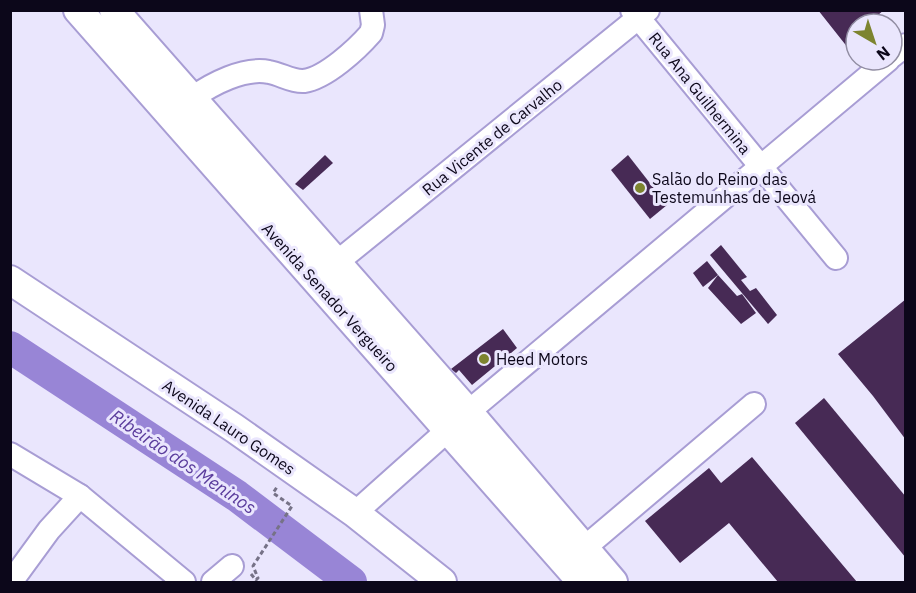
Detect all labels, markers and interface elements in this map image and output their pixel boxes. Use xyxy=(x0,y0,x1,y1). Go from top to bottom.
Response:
north arrow xyxy=(844,12,904,72)
street label: Rua Ana Guilhermina xyxy=(645,28,756,158)
text: N xyxy=(873,42,894,65)
street label: Rua Vicente de Carvalho xyxy=(418,74,566,200)
place label: Salão do Reino das Testemunhas de Jeová xyxy=(652,169,817,207)
marker: Salão do Reino das Testemunhas de Jeová xyxy=(633,181,647,195)
street label: Avenida Senador Vergueiro xyxy=(258,218,402,376)
place label: Heed Motors xyxy=(496,349,588,369)
marker: Heed Motors xyxy=(477,352,491,366)
street label: Avenida Lauro Gomes xyxy=(159,375,299,479)
water label: Ribeirão dos Meninos xyxy=(106,404,261,519)

